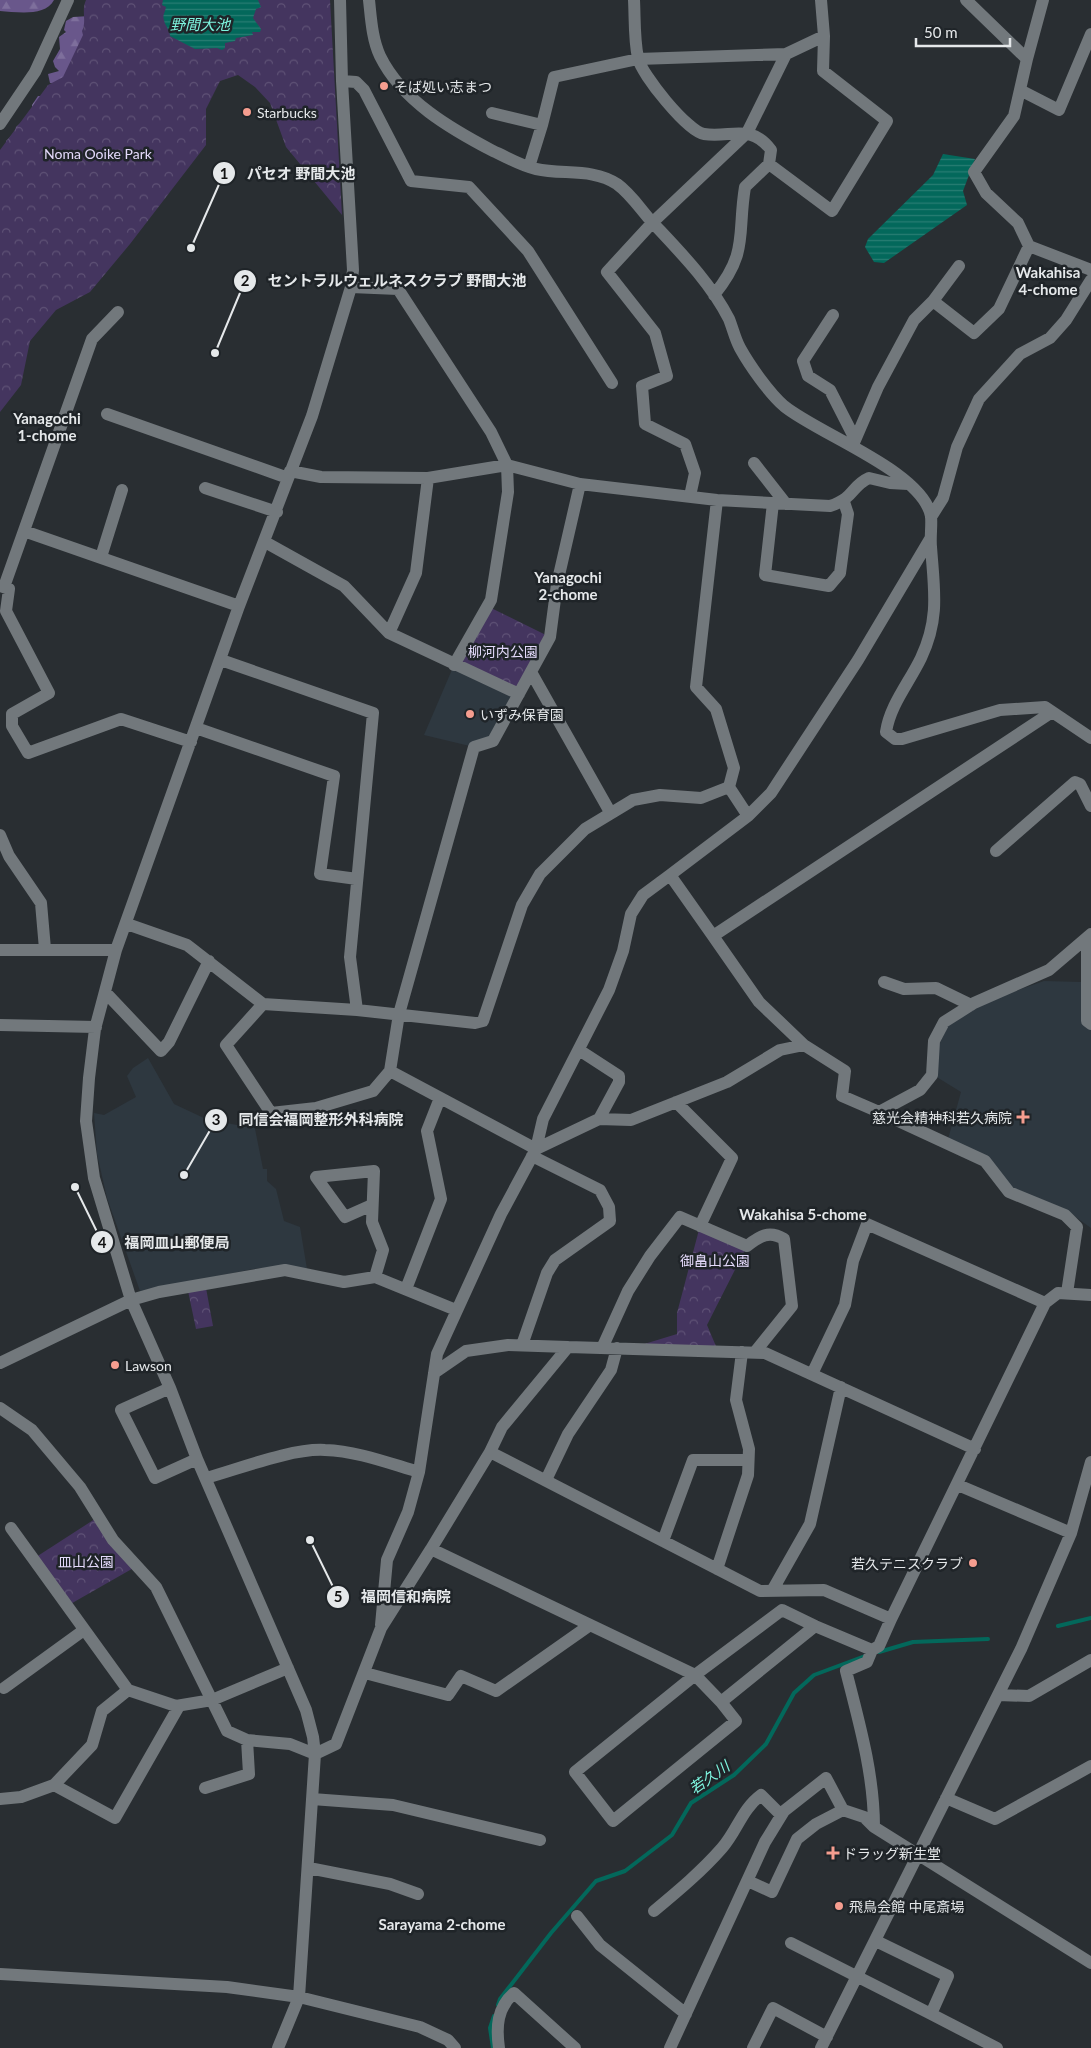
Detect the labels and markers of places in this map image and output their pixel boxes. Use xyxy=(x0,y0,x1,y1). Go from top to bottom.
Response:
place label: そば処い志まつ xyxy=(394,78,492,95)
marker: そば処い志まつ xyxy=(378,80,390,92)
place label: Starbucks xyxy=(257,104,317,121)
marker: Starbucks xyxy=(241,106,253,118)
callout: パセオ 野間大池 xyxy=(212,158,365,188)
callout: セントラルウェルネスクラブ 野間大池 xyxy=(233,266,536,296)
place label: いずみ保育園 xyxy=(480,706,564,723)
marker: いずみ保育園 xyxy=(464,708,476,720)
callout: 同信会福岡整形外科病院 xyxy=(203,1105,413,1135)
place label: 慈光会精神科若久病院 xyxy=(872,1109,1012,1126)
marker: 慈光会精神科若久病院 xyxy=(1016,1110,1030,1124)
callout: 福岡皿山郵便局 xyxy=(90,1227,240,1257)
place label: Lawson xyxy=(125,1357,172,1374)
marker: Lawson xyxy=(109,1359,121,1371)
place label: 若久テニスクラブ xyxy=(851,1555,963,1572)
marker: 若久テニスクラブ xyxy=(967,1557,979,1569)
callout: 福岡信和病院 xyxy=(326,1582,461,1612)
place label: ドラッグ新生堂 xyxy=(843,1845,941,1862)
marker: ドラッグ新生堂 xyxy=(827,1847,839,1859)
place label: 飛鳥会館 中尾斎場 xyxy=(849,1898,965,1915)
marker: 飛鳥会館 中尾斎場 xyxy=(833,1900,845,1912)

